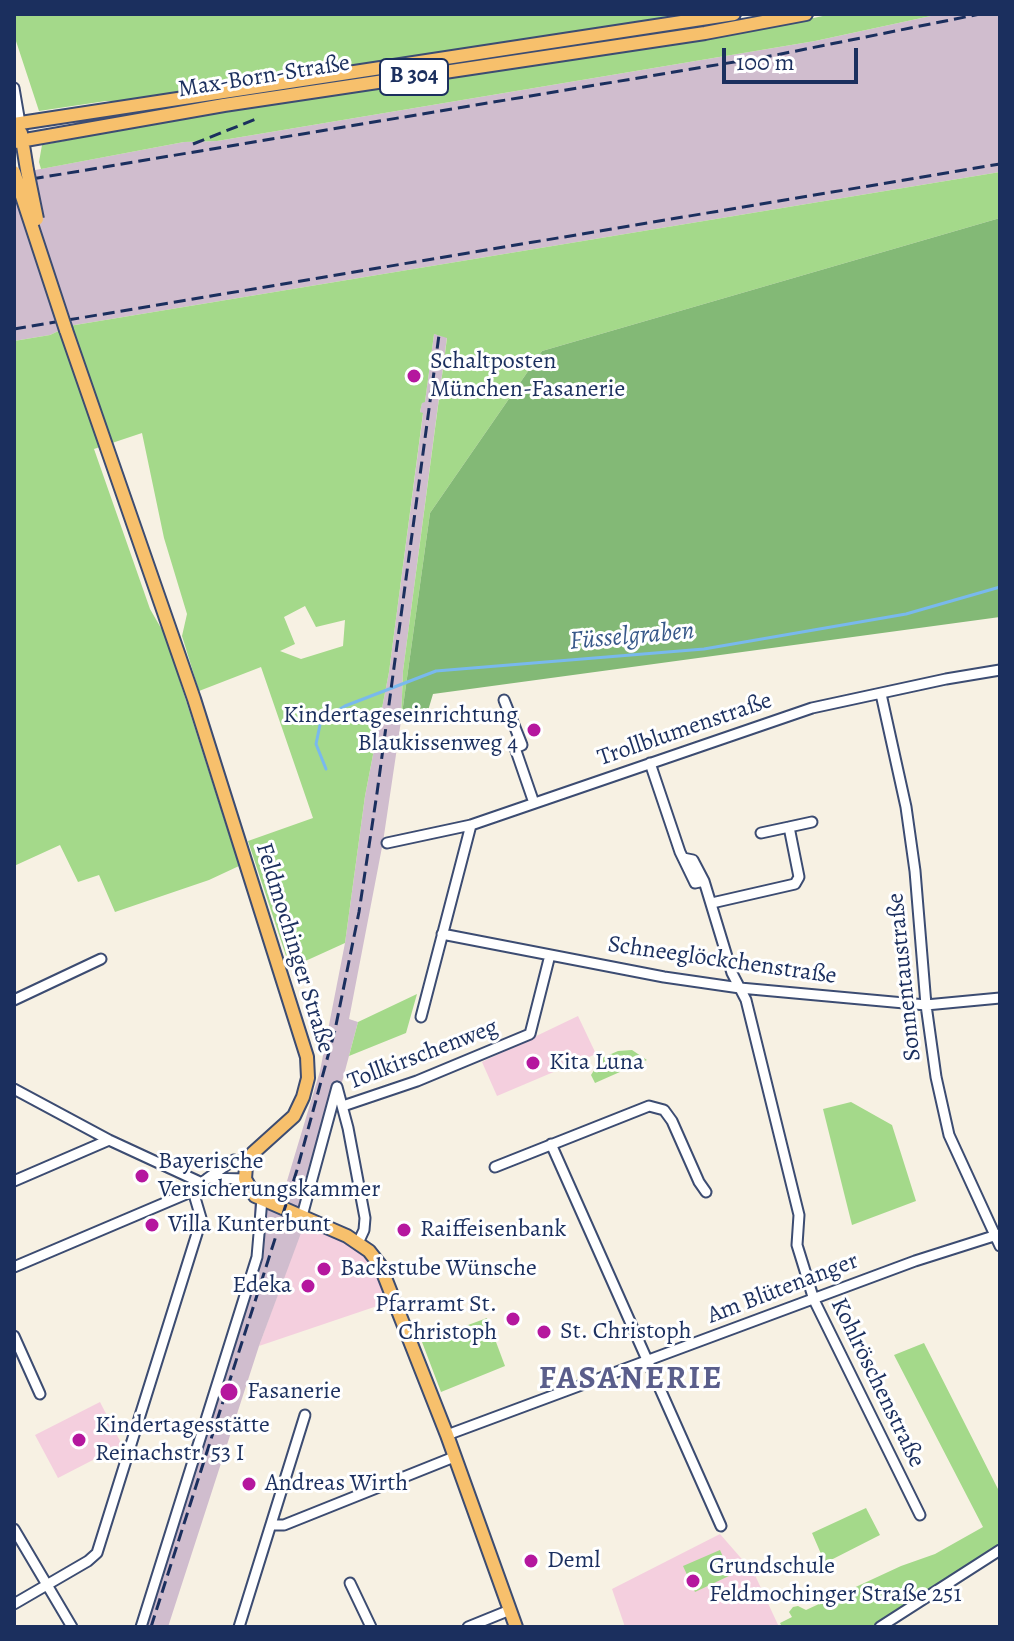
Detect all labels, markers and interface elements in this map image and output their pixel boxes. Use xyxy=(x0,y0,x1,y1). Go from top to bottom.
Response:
scale bar xyxy=(726,32,862,82)
text: 100 m xyxy=(736,46,795,78)
street label: Max-Born-Straße xyxy=(176,49,352,105)
road number: B 304 xyxy=(380,59,448,95)
place label: Schaltposten München-Fasanerie xyxy=(430,348,625,404)
marker: Schaltposten München-Fasanerie xyxy=(405,367,423,385)
water label: Füsselgraben xyxy=(568,616,696,658)
street label: Trollblumenstraße xyxy=(594,687,776,773)
place label: Kindertageseinrichtung Blaukissenweg 4 xyxy=(283,702,518,758)
marker: Kindertageseinrichtung Blaukissenweg 4 xyxy=(525,721,543,739)
street label: Feldmochinger Straße xyxy=(248,840,340,1056)
street label: Sonnentaustraße xyxy=(882,891,928,1063)
street label: Schneeglöckchenstraße xyxy=(606,931,838,991)
street label: Tollkirschenweg xyxy=(344,1013,502,1097)
place label: Kita Luna xyxy=(549,1049,644,1077)
marker: Kita Luna xyxy=(524,1054,542,1072)
place label: Bayerische Versicherungskammer xyxy=(158,1148,380,1204)
marker: Bayerische Versicherungskammer xyxy=(133,1167,151,1185)
place label: Villa Kunterbunt xyxy=(168,1211,331,1239)
marker: Villa Kunterbunt xyxy=(143,1216,161,1234)
place label: Raiffeisenbank xyxy=(420,1216,566,1244)
marker: Raiffeisenbank xyxy=(395,1221,413,1239)
street label: Am Blütenanger xyxy=(703,1247,863,1331)
place label: Backstube Wünsche xyxy=(340,1255,537,1283)
marker: Backstube Wünsche xyxy=(315,1260,333,1278)
place label: Edeka xyxy=(232,1272,292,1300)
marker: Edeka xyxy=(299,1277,317,1295)
place label: Pfarramt St. Christoph xyxy=(375,1291,497,1347)
street label: Kohlröschenstraße xyxy=(823,1294,931,1472)
marker: Pfarramt St. Christoph xyxy=(504,1310,522,1328)
place label: St. Christoph xyxy=(560,1318,692,1346)
marker: St. Christoph xyxy=(535,1323,553,1341)
district label: FASANERIE xyxy=(539,1361,723,1399)
place label: Fasanerie xyxy=(247,1378,341,1406)
marker: Fasanerie xyxy=(218,1381,240,1403)
place label: Kindertagesstätte Reinachstr. 53 I xyxy=(95,1412,270,1468)
marker: Kindertagesstätte Reinachstr. 53 I xyxy=(70,1431,88,1449)
place label: Andreas Wirth xyxy=(265,1470,408,1498)
marker: Andreas Wirth xyxy=(240,1475,258,1493)
place label: Deml xyxy=(547,1547,600,1575)
marker: Deml xyxy=(522,1552,540,1570)
place label: Grundschule Feldmochinger Straße 251 xyxy=(709,1553,962,1609)
marker: Grundschule Feldmochinger Straße 251 xyxy=(684,1572,702,1590)

